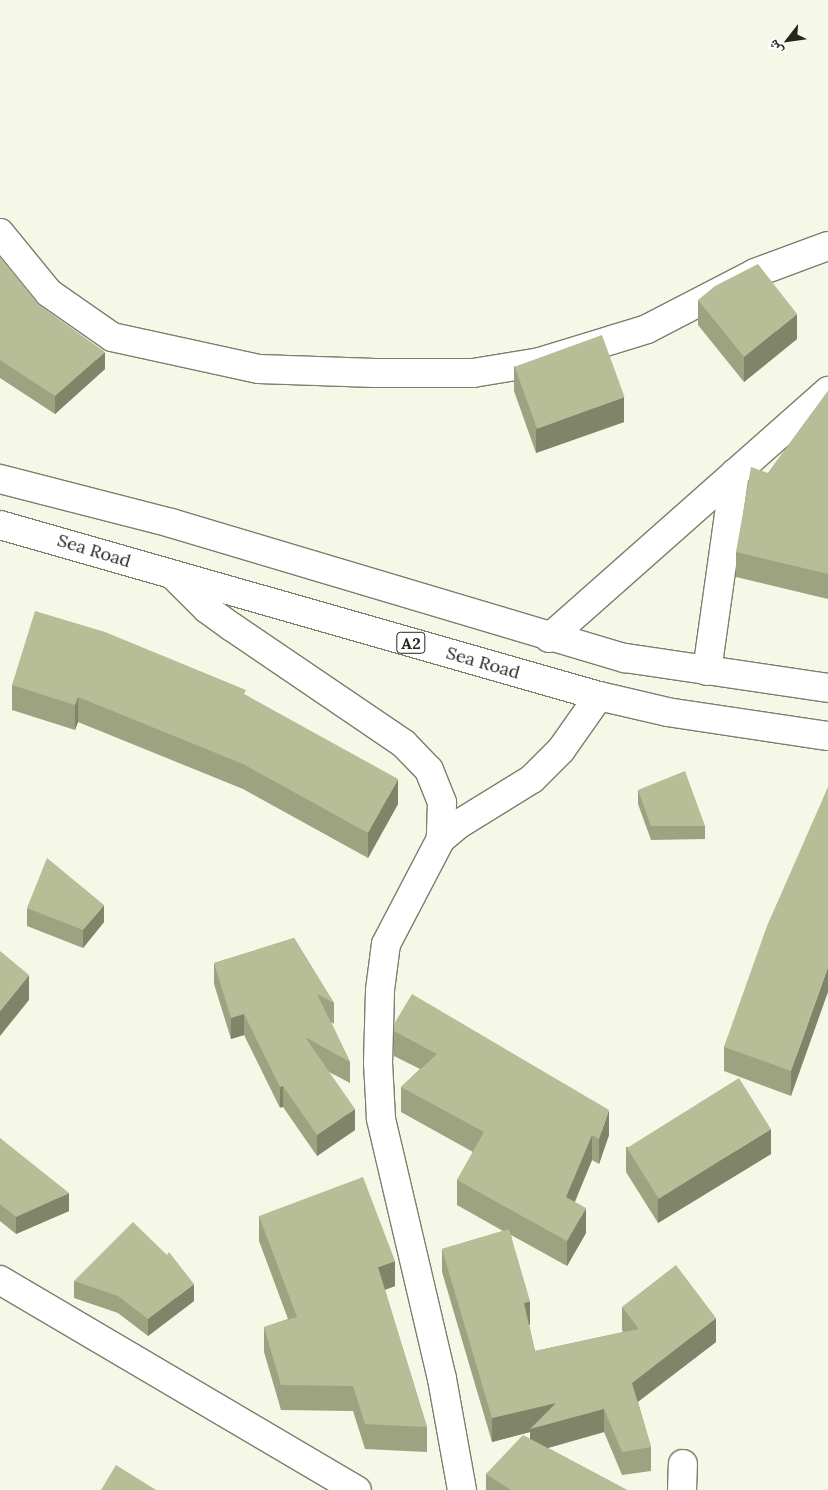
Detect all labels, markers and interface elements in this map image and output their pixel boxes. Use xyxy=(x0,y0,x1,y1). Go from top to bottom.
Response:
north arrow xyxy=(763,15,813,65)
text: ش xyxy=(764,37,787,58)
street label: Sea Road xyxy=(55,530,133,572)
road number: A2 xyxy=(396,630,426,656)
street label: Sea Road xyxy=(444,642,522,684)

